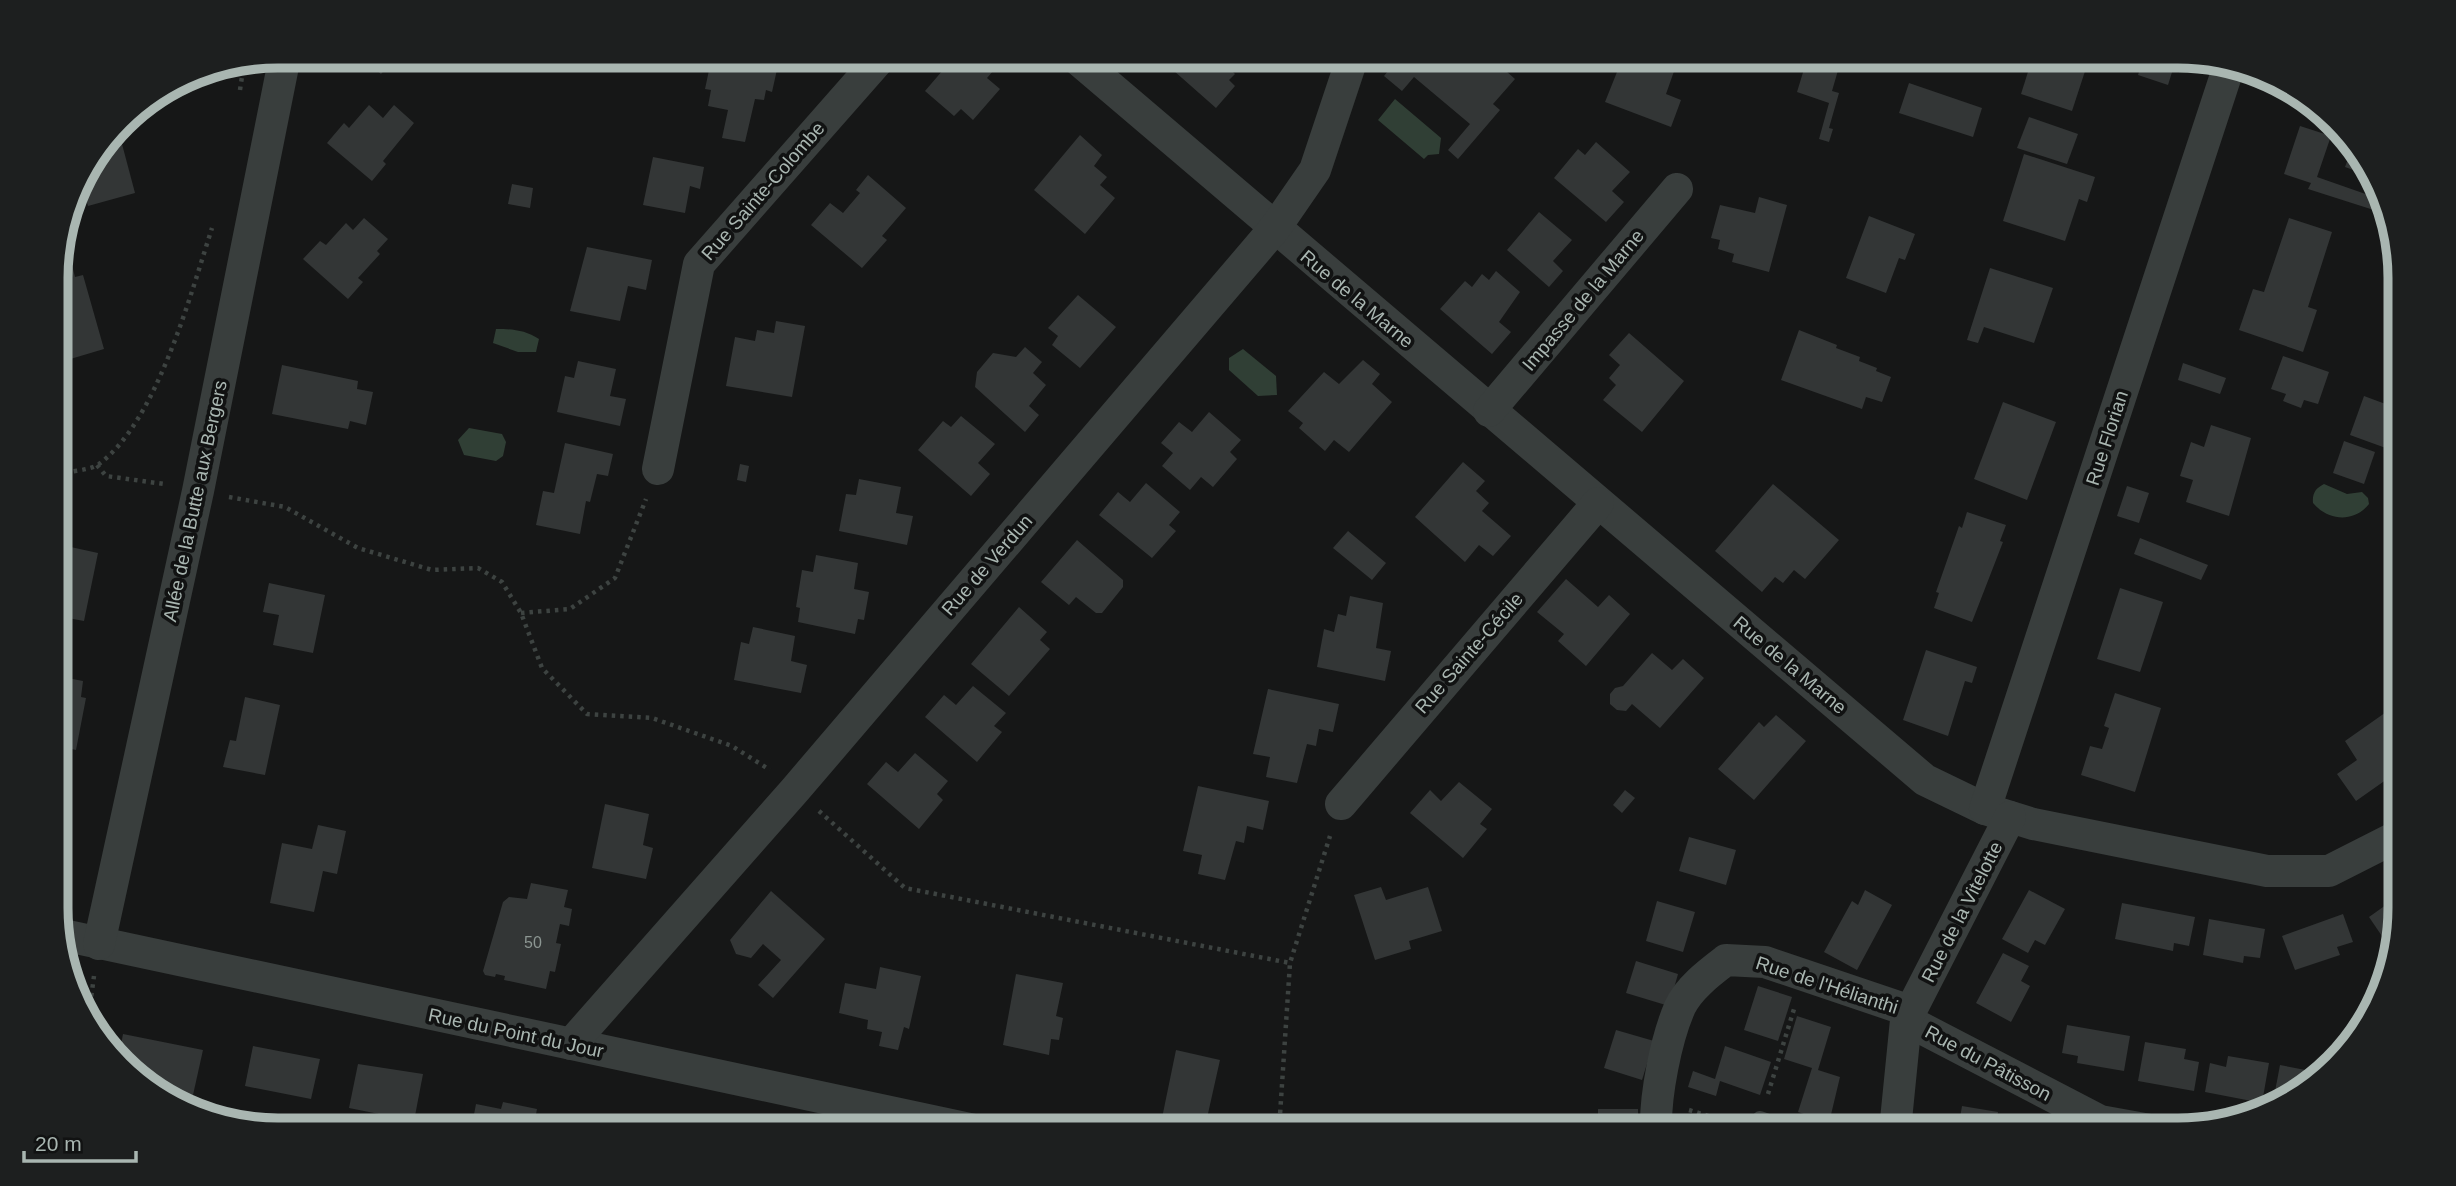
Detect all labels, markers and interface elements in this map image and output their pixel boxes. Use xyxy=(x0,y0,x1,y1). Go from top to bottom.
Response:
street label: Rue Sainte-Colombe xyxy=(697,118,829,264)
street label: Impasse de la Marne xyxy=(1518,225,1648,375)
street label: Rue de la Marne xyxy=(1296,246,1418,352)
street label: Allée de la Butte aux Bergers xyxy=(159,378,231,624)
street label: Rue Florian xyxy=(2082,388,2132,488)
street label: Rue de Verdun xyxy=(937,510,1037,620)
street label: Rue Sainte-Cécile xyxy=(1411,588,1527,718)
street label: Rue de la Marne xyxy=(1729,612,1851,718)
street label: Rue de la Vitelotte xyxy=(1917,838,2007,986)
house number: 50 xyxy=(524,934,542,951)
street label: Rue de l'Hélianthi xyxy=(1753,952,1901,1018)
street label: Rue du Point du Jour xyxy=(427,1004,606,1062)
street label: Rue du Pâtisson xyxy=(1922,1021,2054,1105)
scale bar xyxy=(24,1120,136,1164)
text: 20 m xyxy=(35,1132,82,1155)

